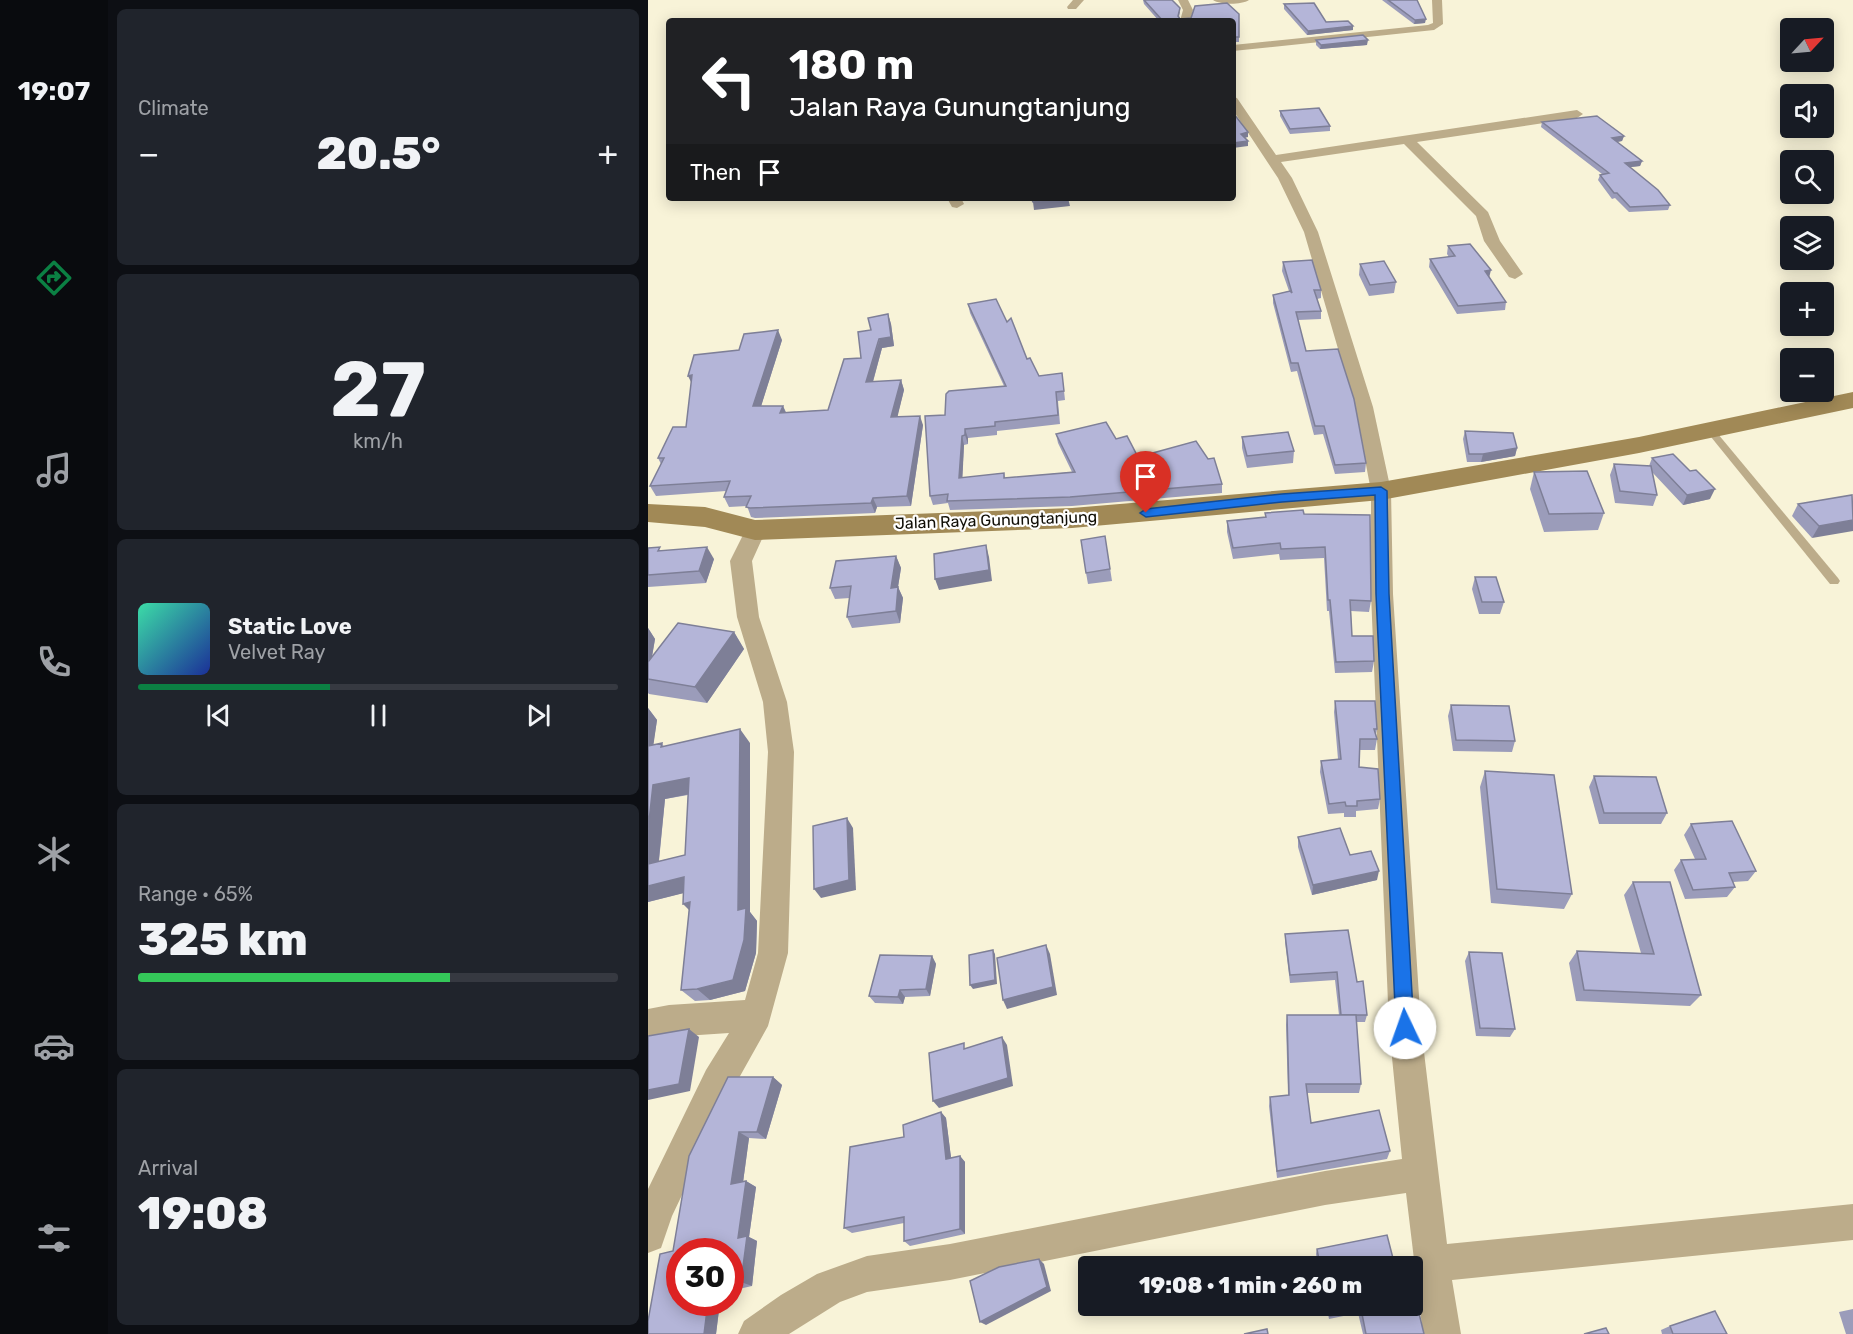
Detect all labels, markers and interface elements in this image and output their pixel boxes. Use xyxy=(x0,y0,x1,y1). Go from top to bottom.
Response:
north arrow xyxy=(1780,18,1834,72)
map controls xyxy=(1780,18,1834,402)
text: 180 m xyxy=(789,40,914,90)
icon: left xyxy=(690,42,768,120)
text: 19:07 xyxy=(18,75,90,107)
button: sound xyxy=(1780,84,1834,138)
text: Jalan Raya Gunungtanjung xyxy=(789,91,1131,123)
text: Climate xyxy=(138,96,209,120)
text: 20.5° xyxy=(316,127,441,180)
text: − xyxy=(138,134,159,173)
text: + xyxy=(597,134,618,173)
button: search xyxy=(1780,150,1834,204)
icon: arrive xyxy=(753,156,786,189)
text: Then xyxy=(690,159,741,186)
button: layers xyxy=(1780,216,1834,270)
icon: directions xyxy=(33,257,75,299)
button: + xyxy=(1780,282,1834,336)
text: 27 xyxy=(330,343,426,436)
button: − xyxy=(1780,348,1834,402)
text: km/h xyxy=(353,429,403,453)
icon: music xyxy=(33,449,75,491)
pin xyxy=(1120,451,1171,513)
icon: arrive xyxy=(1129,460,1162,493)
street label: Jalan Raya Gunungtanjung xyxy=(894,507,1098,533)
text: Static Love xyxy=(228,613,352,640)
text: Velvet Ray xyxy=(228,640,326,664)
icon: phone xyxy=(33,641,75,683)
icon: previous xyxy=(202,699,235,732)
icon: pause xyxy=(362,699,395,732)
icon: next xyxy=(522,699,555,732)
icon: climate xyxy=(33,833,75,875)
text: Range · 65% xyxy=(138,882,253,906)
text: 325 km xyxy=(138,913,308,966)
position arrow xyxy=(1373,996,1437,1060)
icon: car xyxy=(33,1025,75,1067)
text: Arrival xyxy=(138,1156,198,1180)
text: 19:08 xyxy=(138,1187,268,1240)
icon: filters xyxy=(33,1217,75,1259)
speed limit sign: 30 xyxy=(666,1238,744,1316)
text: 19:08 · 1 min · 260 m xyxy=(1139,1272,1362,1299)

